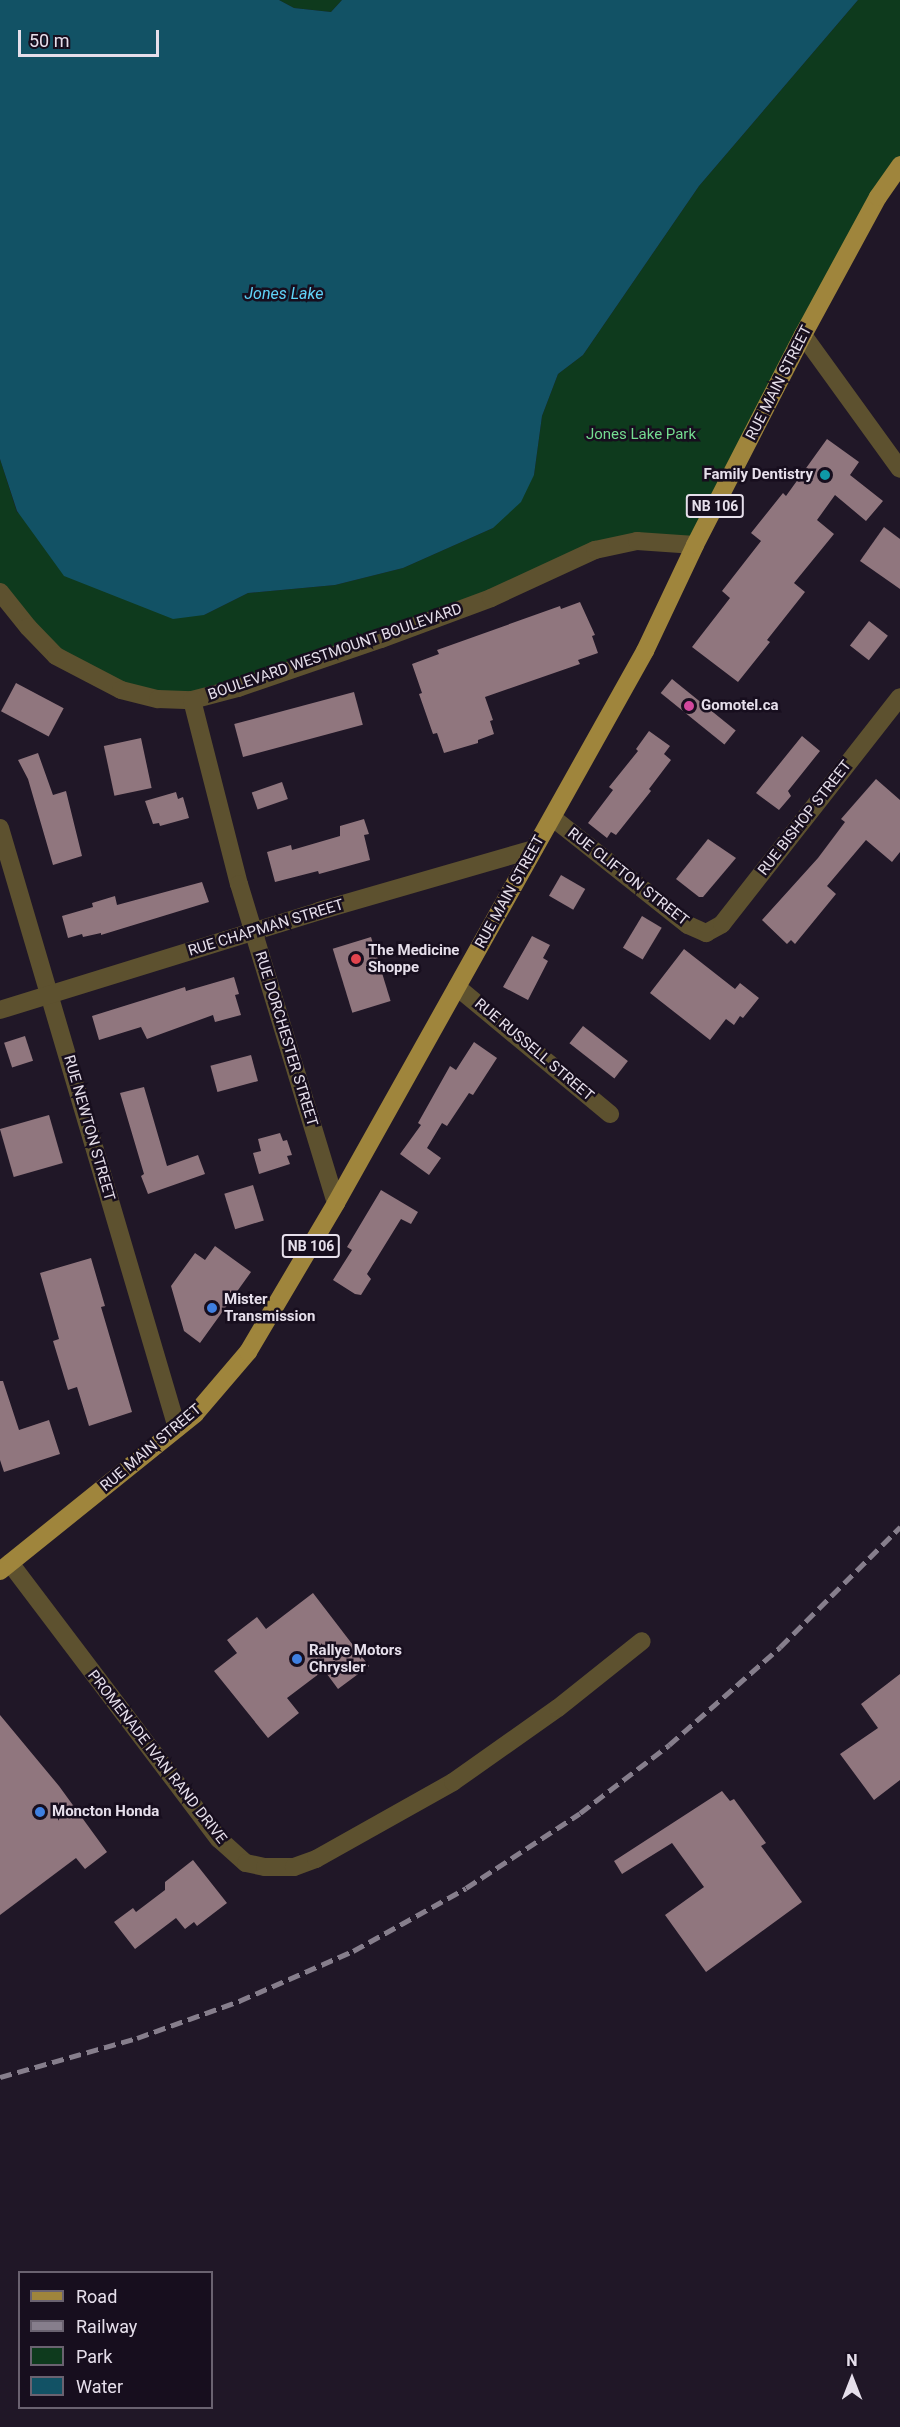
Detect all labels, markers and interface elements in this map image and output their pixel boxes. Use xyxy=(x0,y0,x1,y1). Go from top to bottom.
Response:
scale bar xyxy=(21,18,162,56)
text: 50 m xyxy=(29,30,69,51)
water label: Jones Lake xyxy=(245,284,323,304)
street label: RUE MAIN STREET xyxy=(742,323,816,443)
park label: Jones Lake Park xyxy=(586,426,696,444)
place label: Family Dentistry xyxy=(704,466,813,484)
marker: Family Dentistry xyxy=(818,468,832,482)
road number: NB 106 xyxy=(685,495,745,517)
street label: BOULEVARD WESTMOUNT BOULEVARD xyxy=(206,600,464,704)
place label: Gomotel.ca xyxy=(701,697,778,715)
marker: Gomotel.ca xyxy=(682,699,696,713)
street label: RUE BISHOP STREET xyxy=(755,757,855,879)
street label: RUE CLIFTON STREET xyxy=(564,824,692,930)
street label: RUE MAIN STREET xyxy=(472,833,548,951)
street label: RUE CHAPMAN STREET xyxy=(186,896,346,960)
place label: The Medicine Shoppe xyxy=(368,941,459,976)
street label: RUE DORCHESTER STREET xyxy=(251,949,321,1129)
marker: The Medicine Shoppe xyxy=(349,952,363,966)
street label: RUE RUSSELL STREET xyxy=(471,995,597,1105)
street label: RUE NEWTON STREET xyxy=(60,1053,118,1203)
road number: NB 106 xyxy=(281,1235,341,1257)
place label: Mister Transmission xyxy=(224,1290,315,1325)
marker: Mister Transmission xyxy=(205,1301,219,1315)
street label: RUE MAIN STREET xyxy=(97,1401,205,1495)
place label: Rallye Motors Chrysler xyxy=(309,1641,402,1676)
marker: Rallye Motors Chrysler xyxy=(290,1652,304,1666)
street label: PROMENADE IVAN RAND DRIVE xyxy=(84,1667,230,1847)
place label: Moncton Honda xyxy=(52,1803,159,1821)
marker: Moncton Honda xyxy=(33,1805,47,1819)
legend xyxy=(18,2271,213,2409)
text: Road xyxy=(76,2286,117,2307)
text: Railway xyxy=(76,2316,137,2337)
text: Park xyxy=(76,2346,112,2367)
north arrow xyxy=(822,2349,882,2409)
text: N xyxy=(846,2351,858,2370)
text: Water xyxy=(76,2376,123,2397)

